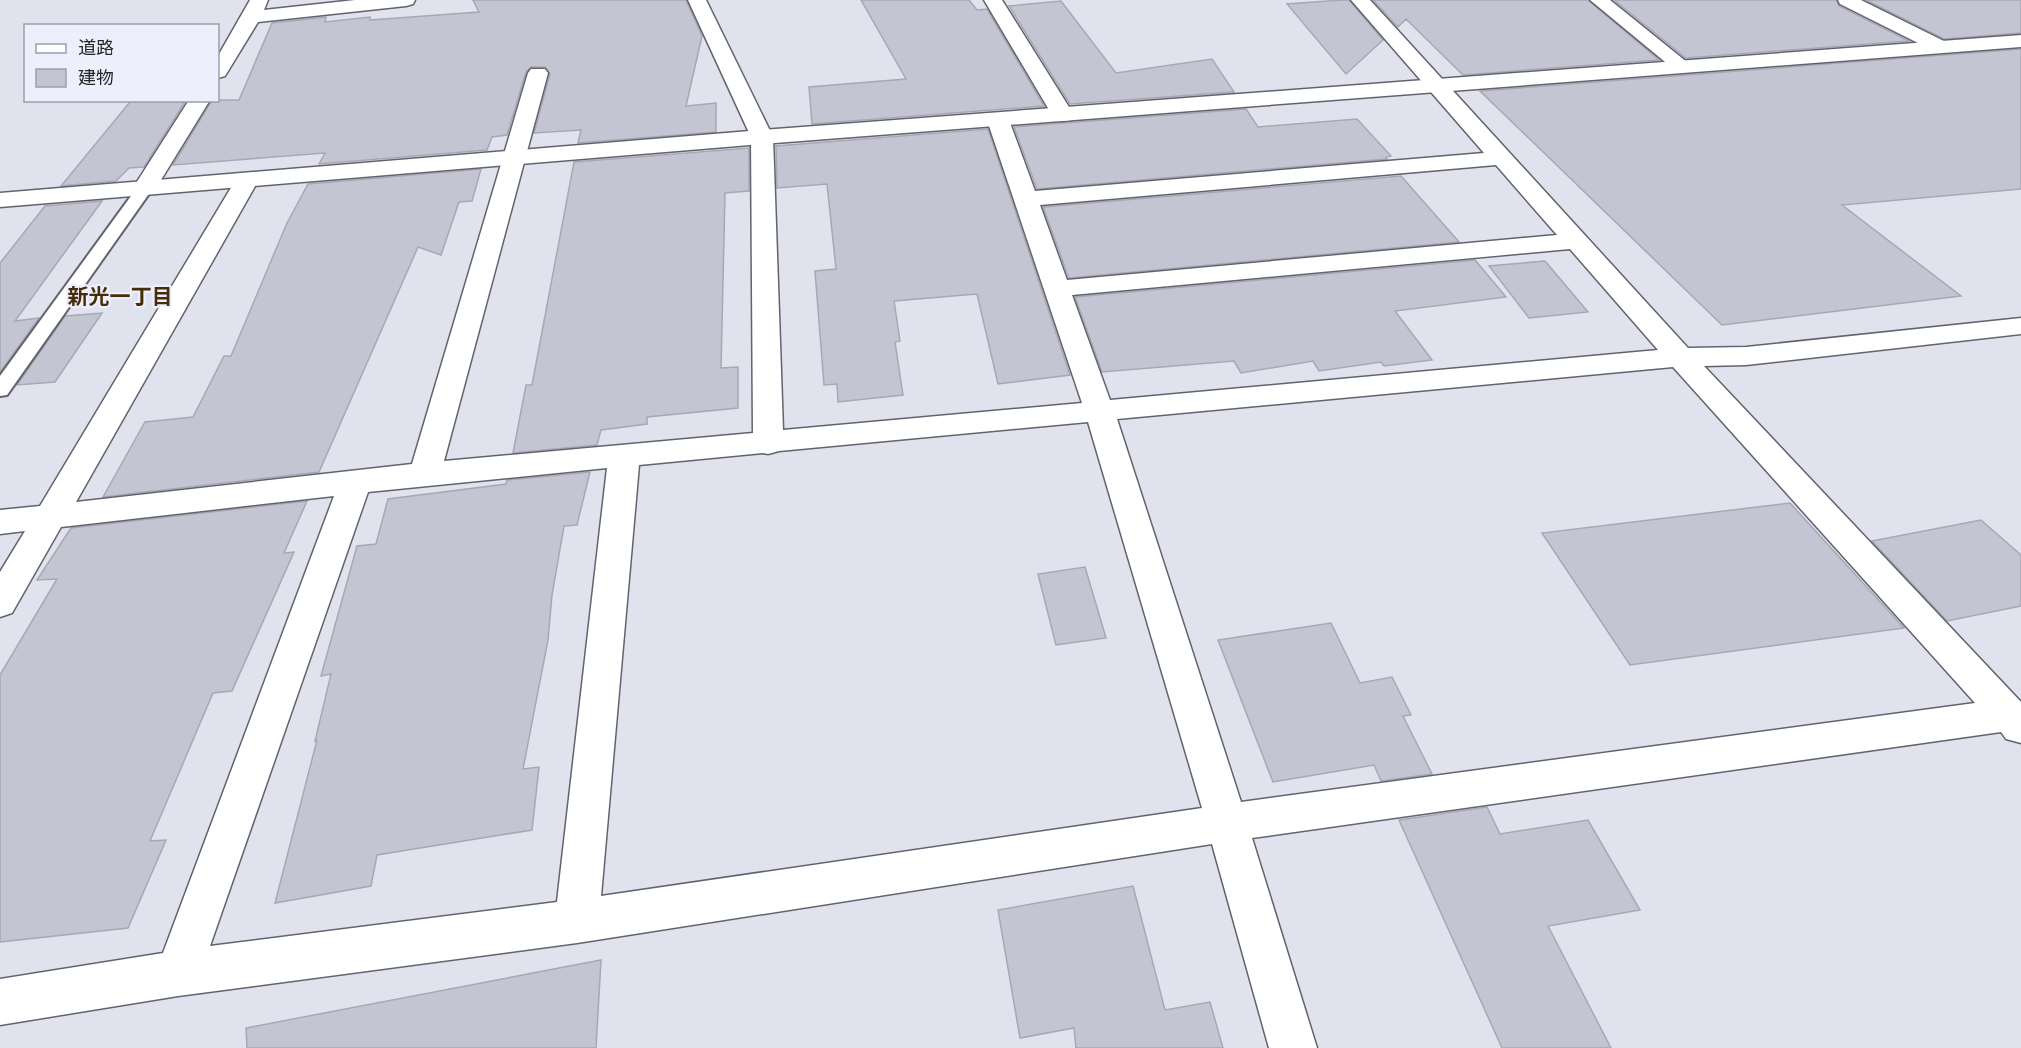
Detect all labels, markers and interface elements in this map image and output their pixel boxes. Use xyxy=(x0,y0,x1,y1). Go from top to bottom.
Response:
legend xyxy=(24,24,219,102)
text: 道路 xyxy=(78,37,114,58)
text: 建物 xyxy=(78,67,114,88)
district label: 新光一丁目 xyxy=(68,284,173,308)

